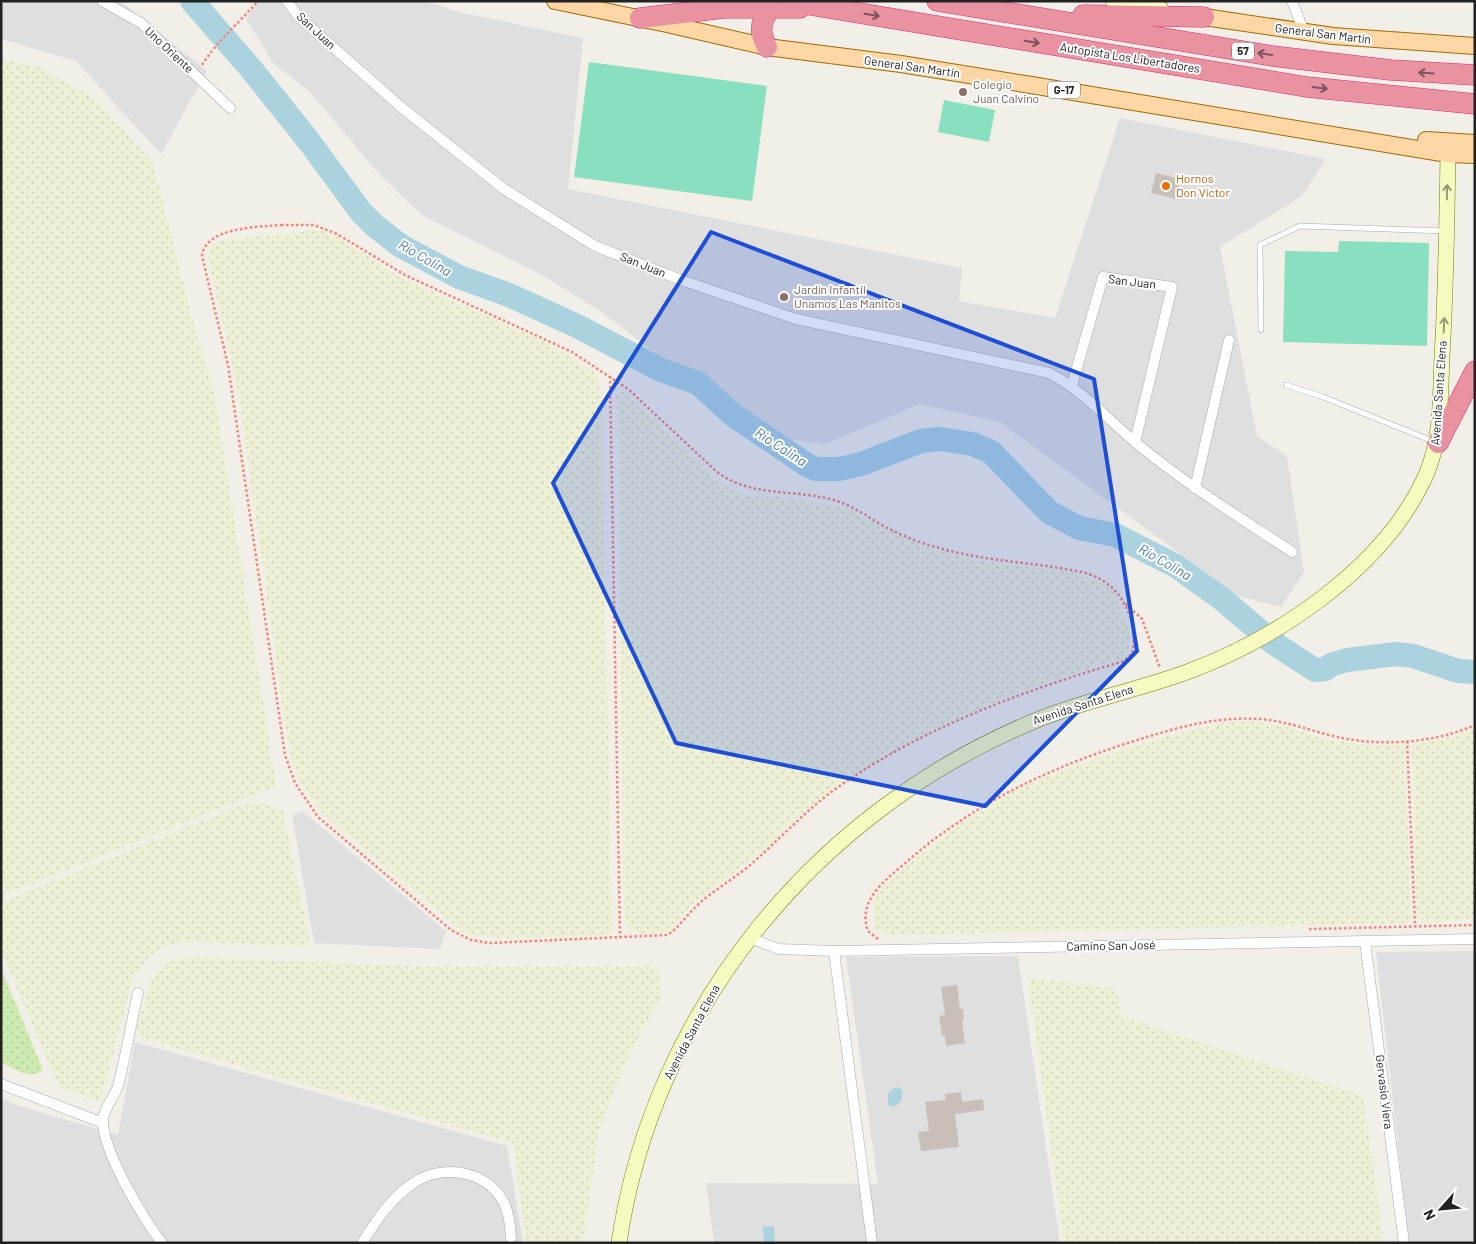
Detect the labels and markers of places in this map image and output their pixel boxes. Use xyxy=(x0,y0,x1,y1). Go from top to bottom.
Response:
place label: Colegio Juan Calvino xyxy=(973,77,1039,105)
marker: Colegio Juan Calvino xyxy=(957,86,969,98)
place label: Hornos Don Víctor xyxy=(1176,171,1230,199)
marker: Hornos Don Víctor xyxy=(1160,180,1172,192)
place label: Jardín Infantil Unamos Las Manitos xyxy=(794,282,901,310)
marker: Jardín Infantil Unamos Las Manitos xyxy=(778,291,790,303)

